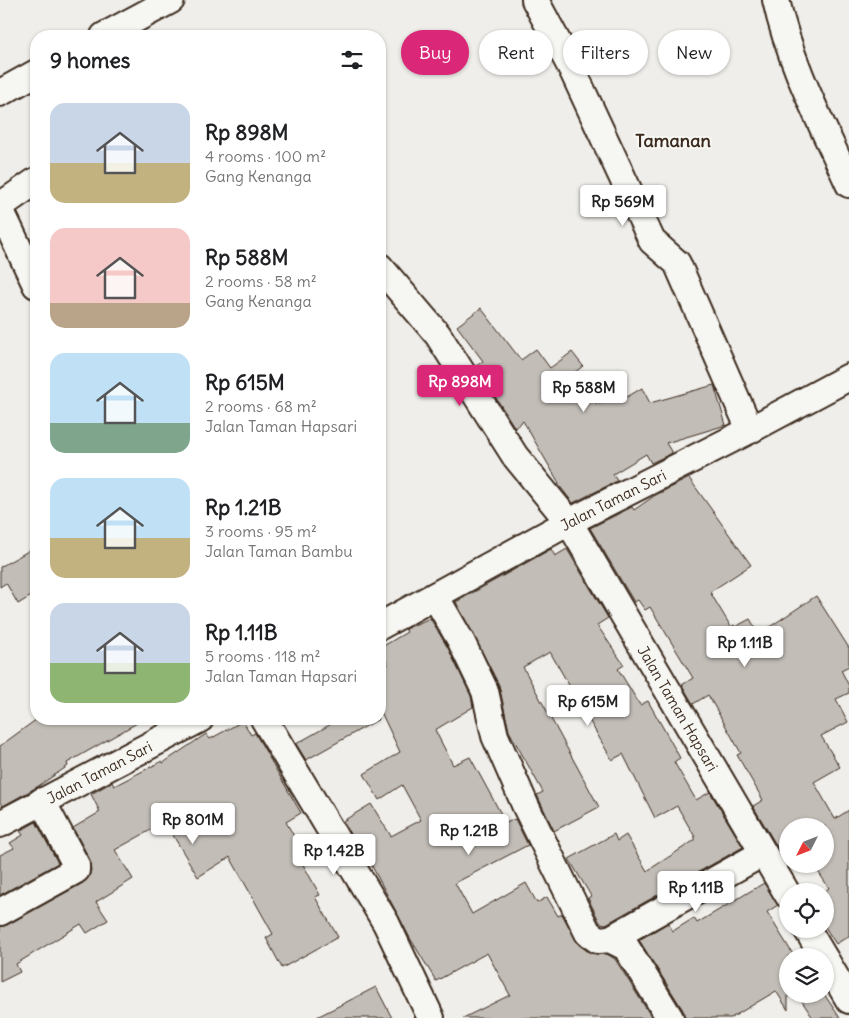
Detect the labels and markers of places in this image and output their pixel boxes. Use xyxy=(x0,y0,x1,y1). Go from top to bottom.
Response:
pin: Rp 569M xyxy=(577,184,669,227)
pin: Rp 898M xyxy=(414,364,506,407)
pin: Rp 588M xyxy=(538,370,630,413)
pin: Rp 1.11B xyxy=(693,626,797,668)
pin: Rp 615M xyxy=(542,684,634,727)
pin: Rp 801M xyxy=(147,802,239,845)
pin: Rp 1.21B xyxy=(417,814,521,856)
pin: Rp 1.42B xyxy=(282,834,386,876)
pin: Rp 1.11B xyxy=(644,870,748,913)

